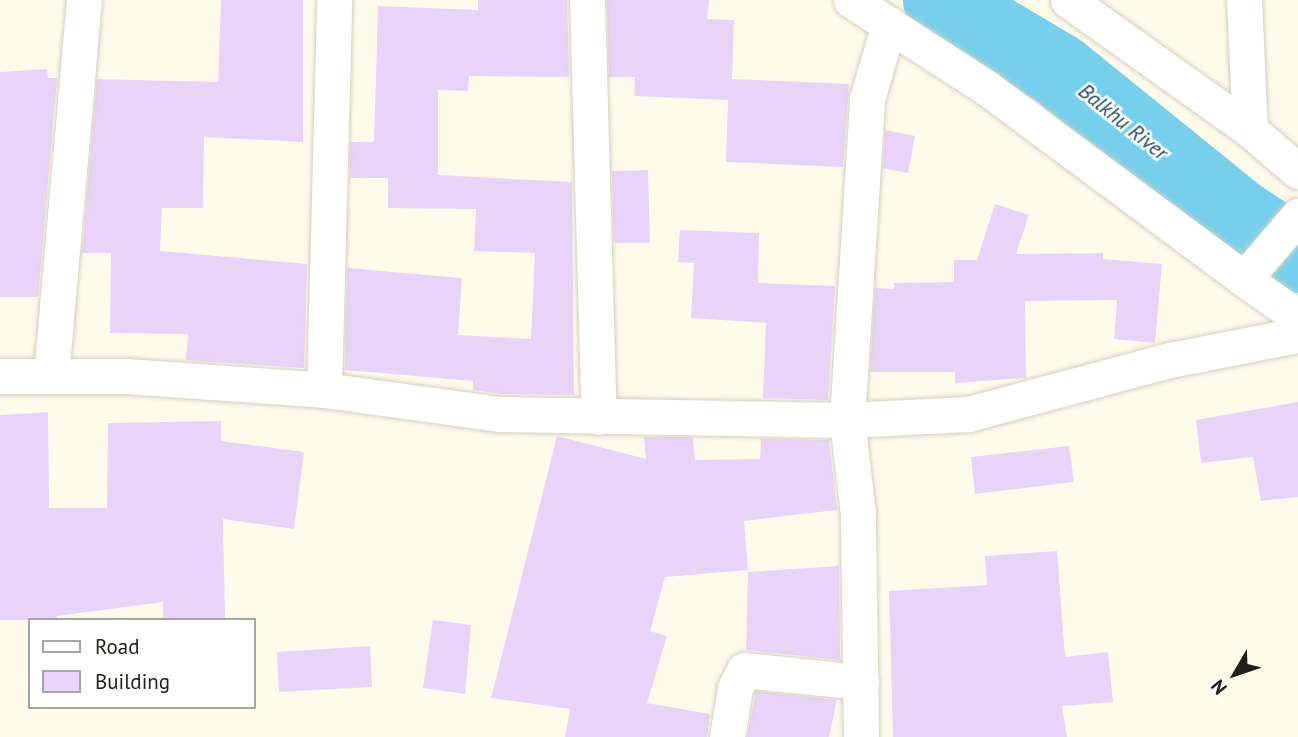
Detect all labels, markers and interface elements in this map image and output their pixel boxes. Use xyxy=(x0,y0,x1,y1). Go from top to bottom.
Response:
water label: Balkhu River xyxy=(1073,79,1173,165)
legend xyxy=(28,618,256,709)
text: Road xyxy=(95,633,139,660)
north arrow xyxy=(1200,639,1270,709)
text: Building xyxy=(95,668,170,695)
text: N xyxy=(1205,675,1232,700)

